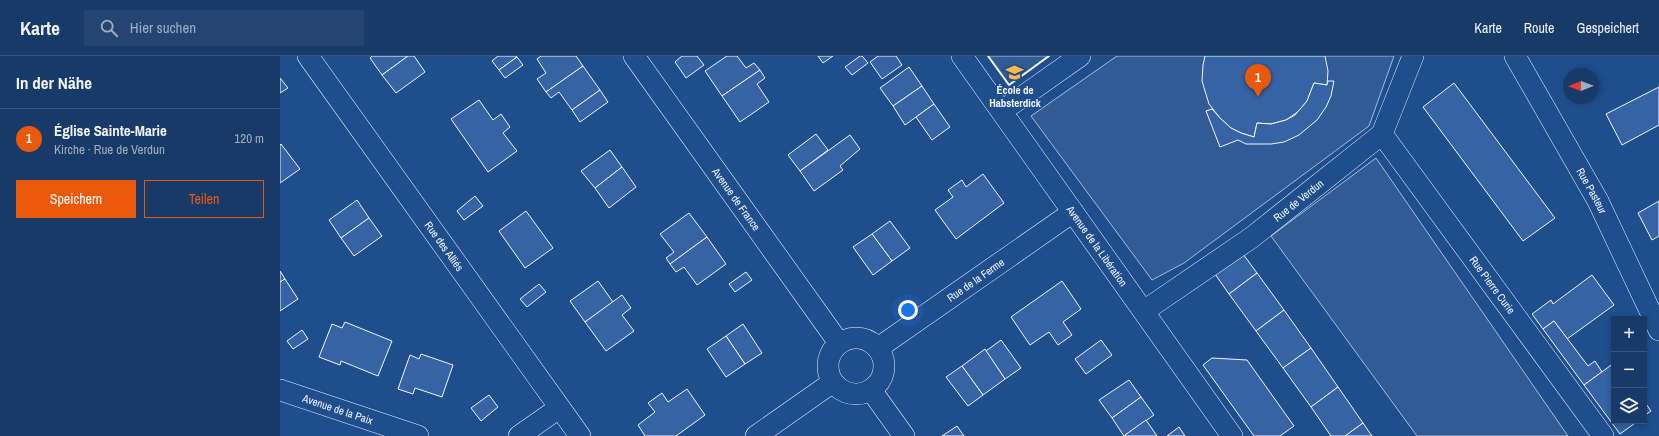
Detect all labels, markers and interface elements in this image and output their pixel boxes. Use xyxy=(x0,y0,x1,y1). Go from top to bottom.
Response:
search box xyxy=(84,10,364,46)
text: Karte xyxy=(20,15,60,41)
icon: search xyxy=(98,17,120,39)
text: Hier suchen xyxy=(130,17,196,38)
text: Karte xyxy=(1474,19,1502,37)
text: Route xyxy=(1524,19,1554,37)
text: Gespeichert xyxy=(1576,19,1639,37)
school or university icon: École de Habsterdick xyxy=(1005,62,1025,82)
pin: 1 xyxy=(1245,64,1271,97)
north arrow xyxy=(1563,68,1599,104)
text: In der Nähe xyxy=(16,71,92,94)
place label: École de Habsterdick xyxy=(989,83,1042,110)
text: Église Sainte-Marie xyxy=(54,120,167,141)
text: 1 xyxy=(26,130,32,147)
text: 120 m xyxy=(234,130,264,147)
text: Kirche · Rue de Verdun xyxy=(54,141,165,158)
street label: Avenue de France xyxy=(709,164,763,233)
street label: Rue Pasteur xyxy=(1573,165,1610,216)
street label: Rue de Verdun xyxy=(1270,176,1326,225)
button: Speichern xyxy=(16,180,136,218)
button: Teilen xyxy=(144,180,264,218)
street label: Avenue de la Libération xyxy=(1063,202,1130,289)
street label: Rue des Alliés xyxy=(422,219,467,274)
street label: Rue Pierre Curie xyxy=(1467,253,1518,317)
street label: Rue de la Ferme xyxy=(944,255,1007,305)
your location xyxy=(898,300,918,320)
map controls xyxy=(1611,316,1647,424)
button: + xyxy=(1611,316,1647,352)
button: − xyxy=(1611,352,1647,388)
button: layers xyxy=(1611,388,1647,424)
street label: Avenue de la Paix xyxy=(300,391,375,428)

